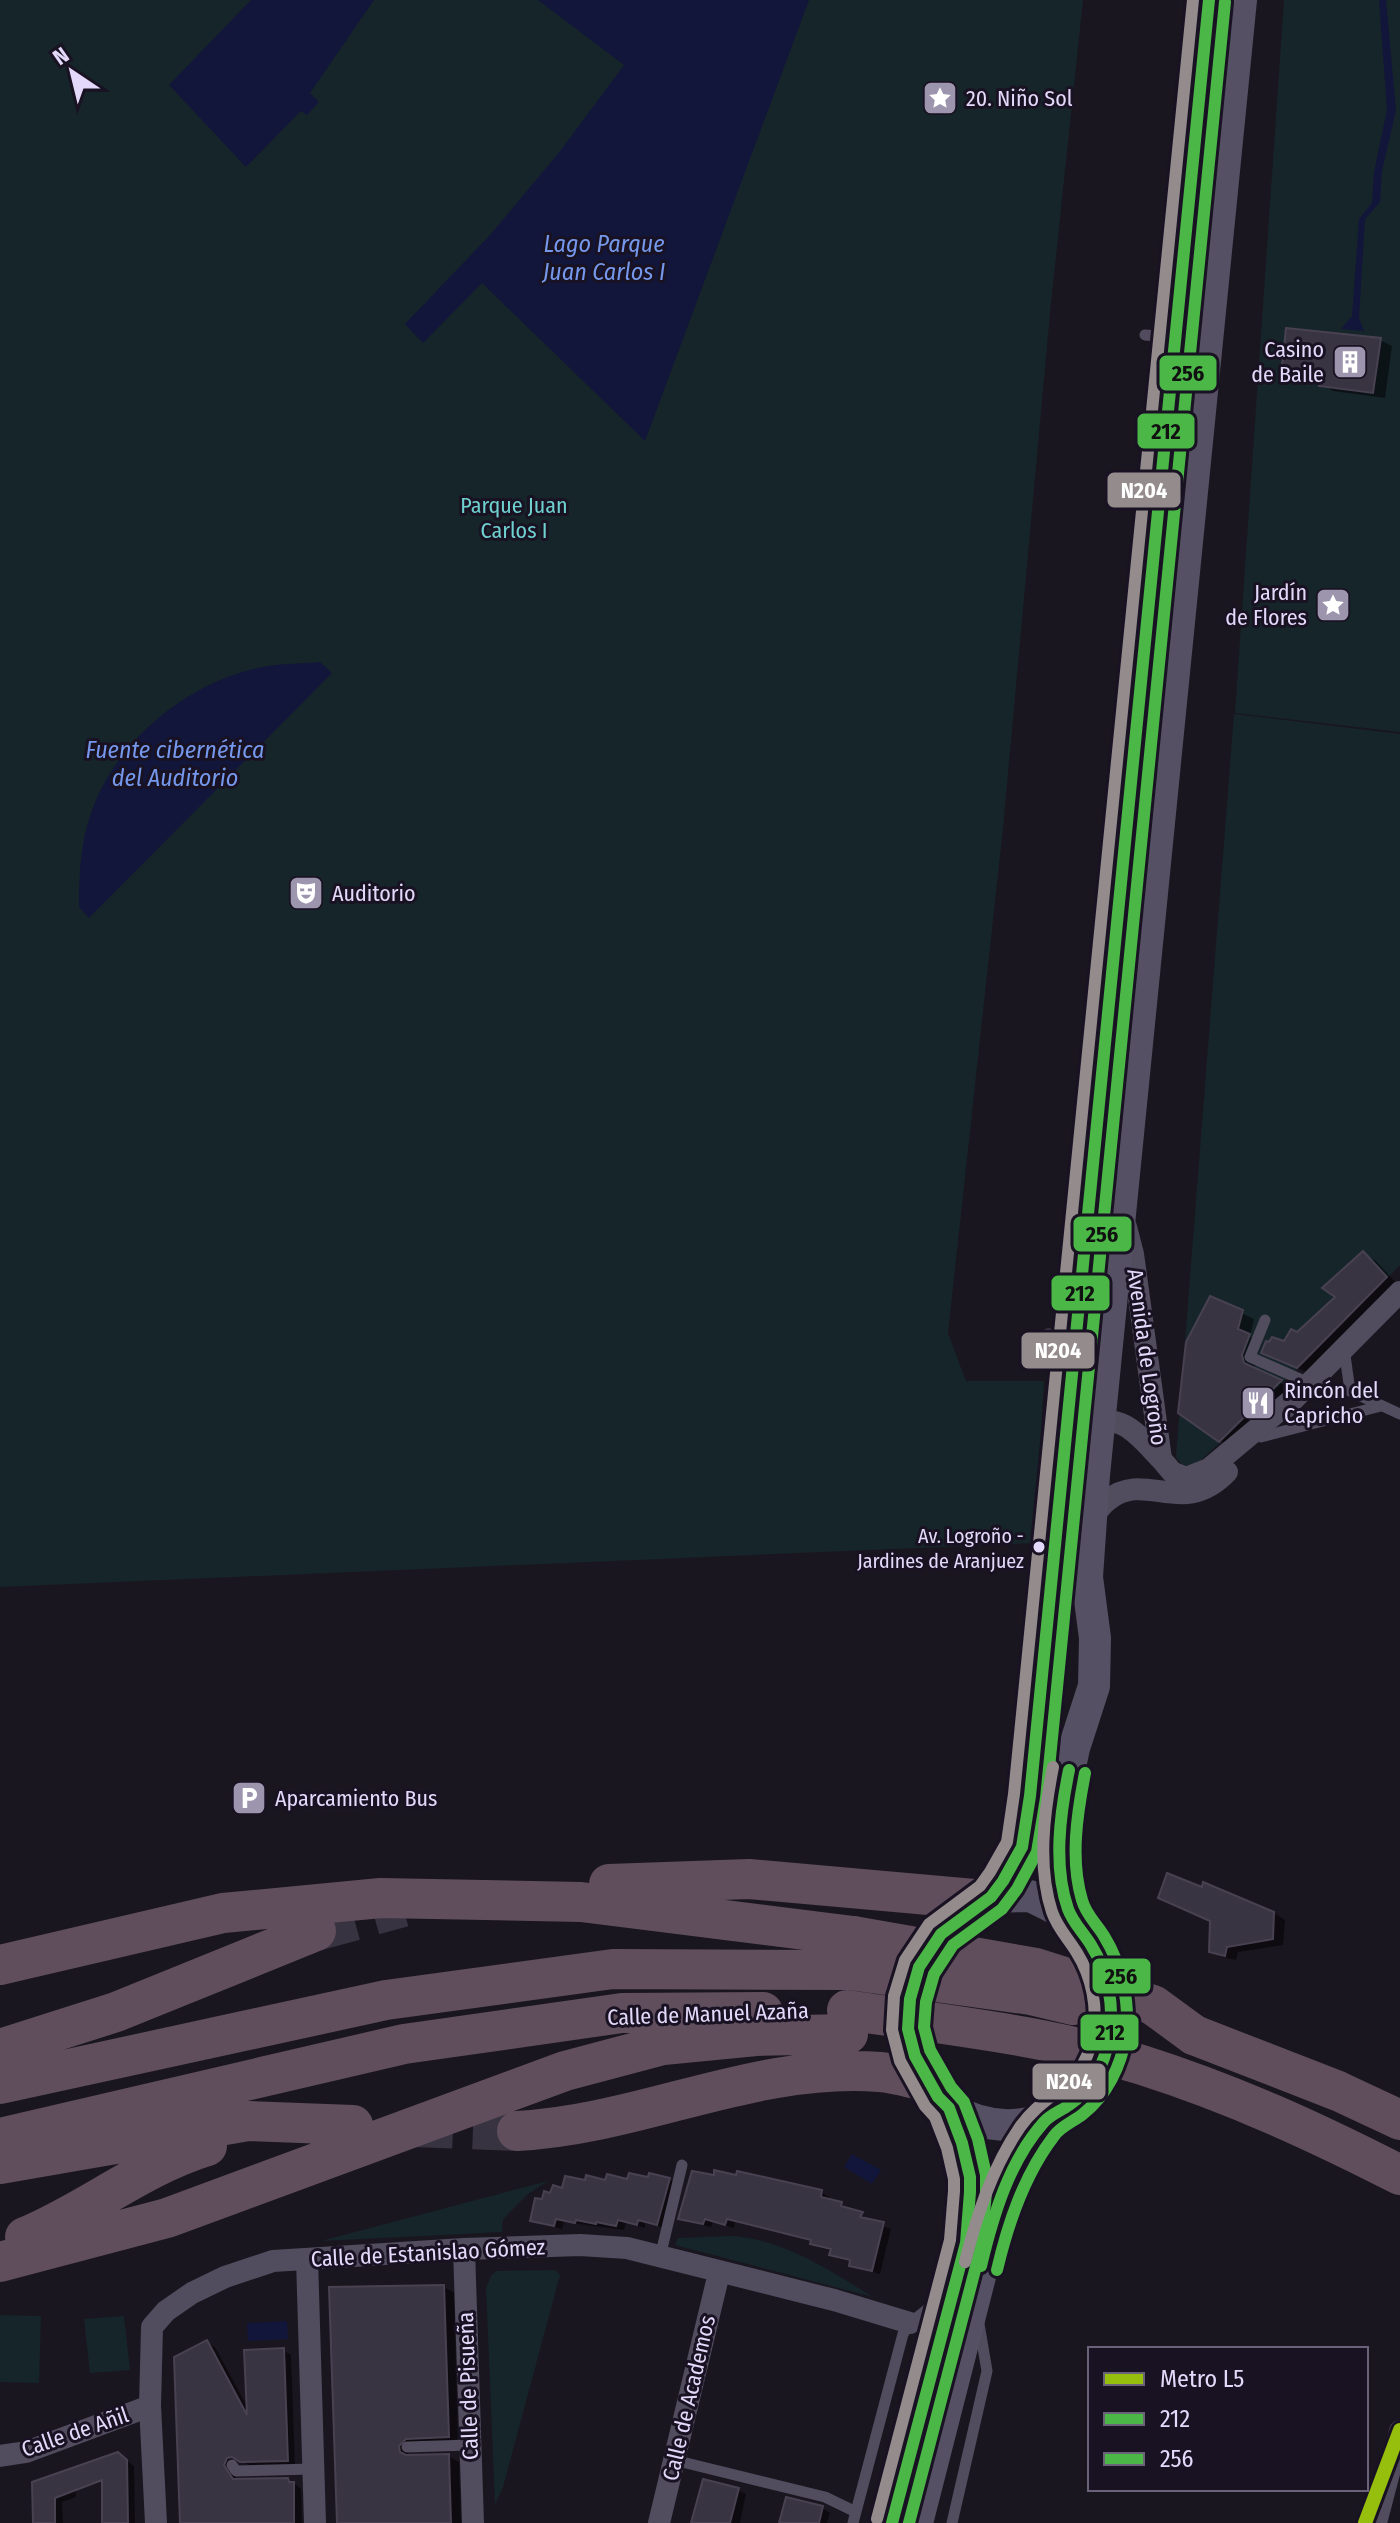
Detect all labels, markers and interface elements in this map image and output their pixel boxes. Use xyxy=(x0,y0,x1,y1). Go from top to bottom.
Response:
north arrow xyxy=(32,32,112,112)
text: N xyxy=(48,41,74,71)
place icon: 20. Niño Sol xyxy=(921,79,959,117)
place label: 20. Niño Sol xyxy=(966,85,1073,112)
water label: Lago Parque Juan Carlos I xyxy=(541,230,665,286)
place label: Casino de Baile xyxy=(1251,336,1324,388)
building icon: Casino de Baile xyxy=(1331,343,1369,381)
line badge: 256 xyxy=(1158,354,1218,392)
text: 256 xyxy=(1171,360,1204,387)
line badge: 212 xyxy=(1136,412,1196,450)
text: 212 xyxy=(1150,418,1181,445)
line badge: N204 xyxy=(1106,471,1182,509)
text: N204 xyxy=(1121,477,1167,504)
park label: Parque Juan Carlos I xyxy=(460,492,568,544)
place label: Jardín de Flores xyxy=(1225,579,1307,631)
place icon: Jardín de Flores xyxy=(1314,586,1352,624)
water label: Fuente cibernética del Auditorio xyxy=(86,736,264,792)
theatre icon: Auditorio xyxy=(287,874,325,912)
place label: Auditorio xyxy=(332,880,416,907)
line badge: 256 xyxy=(1072,1215,1133,1253)
text: 256 xyxy=(1085,1221,1118,1248)
street label: Avenida de Logroño xyxy=(1121,1267,1173,1447)
line badge: 212 xyxy=(1050,1274,1111,1312)
text: 212 xyxy=(1064,1280,1095,1307)
line badge: N204 xyxy=(1020,1331,1096,1370)
text: N204 xyxy=(1035,1337,1081,1364)
place label: Rincón del Capricho xyxy=(1284,1377,1379,1429)
restaurant icon: Rincón del Capricho xyxy=(1239,1384,1277,1422)
place label: Av. Logroño - Jardines de Aranjuez xyxy=(857,1524,1024,1573)
marker: Av. Logroño - Jardines de Aranjuez xyxy=(1031,1539,1047,1555)
parking icon: Aparcamiento Bus xyxy=(230,1779,268,1817)
place label: Aparcamiento Bus xyxy=(275,1785,437,1812)
line badge: 256 xyxy=(1091,1957,1152,1995)
text: 256 xyxy=(1104,1963,1137,1990)
street label: Calle de Manuel Azaña xyxy=(607,1997,809,2031)
line badge: 212 xyxy=(1079,2013,1140,2052)
text: 212 xyxy=(1094,2019,1125,2046)
line badge: N204 xyxy=(1031,2062,1107,2101)
text: N204 xyxy=(1046,2068,1092,2095)
street label: Calle de Estanislao Gómez xyxy=(310,2233,546,2273)
street label: Calle de Pisueña xyxy=(452,2312,484,2460)
street label: Calle de Academos xyxy=(657,2313,721,2483)
legend xyxy=(1088,2347,1368,2491)
text: Metro L5 xyxy=(1160,2365,1244,2393)
street label: Calle de Añil xyxy=(18,2401,132,2463)
text: 212 xyxy=(1160,2405,1190,2433)
text: 256 xyxy=(1160,2445,1194,2473)

